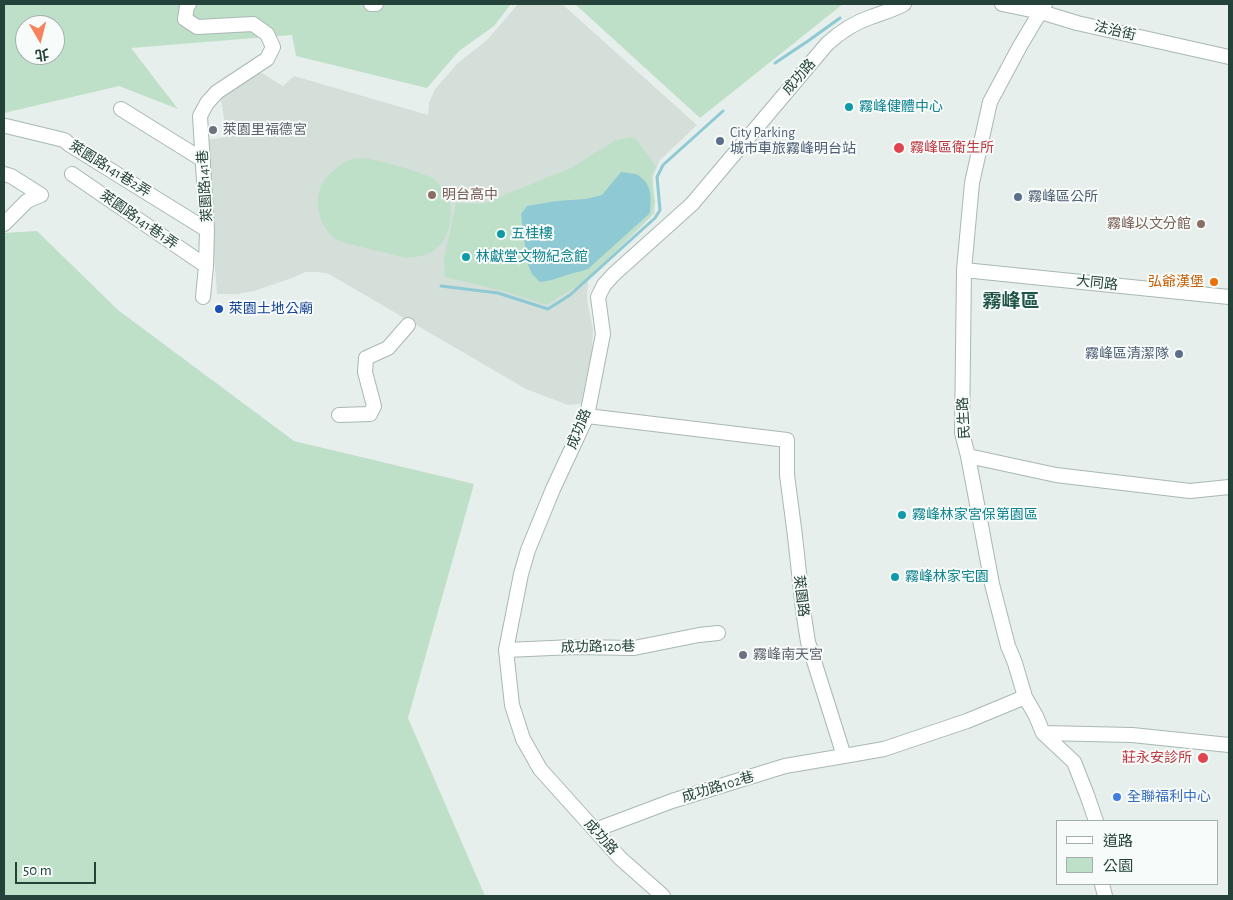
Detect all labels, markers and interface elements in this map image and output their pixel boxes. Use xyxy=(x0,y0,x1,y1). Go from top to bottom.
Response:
north arrow xyxy=(15,15,65,65)
street label: 法治街 xyxy=(1093,18,1137,44)
text: 北 xyxy=(34,46,50,62)
street label: 成功路 xyxy=(779,56,819,98)
place label: 霧峰健體中心 xyxy=(859,99,943,115)
marker: 霧峰健體中心 xyxy=(843,101,855,113)
place label: 萊園里福德宮 xyxy=(223,122,307,138)
marker: 萊園里福德宮 xyxy=(207,124,219,136)
place label: City Parking 城市車旅霧峰明台站 xyxy=(730,125,856,158)
marker: City Parking 城市車旅霧峰明台站 xyxy=(714,135,726,147)
street label: 萊園路141巷2弄 xyxy=(66,137,154,201)
place label: 霧峰區衛生所 xyxy=(910,140,994,156)
marker: 霧峰區衛生所 xyxy=(892,141,906,155)
street label: 萊園路141巷 xyxy=(194,149,216,223)
street label: 萊園路141巷1弄 xyxy=(97,187,181,253)
place label: 明台高中 xyxy=(442,187,498,203)
marker: 明台高中 xyxy=(426,189,438,201)
place label: 霧峰區公所 xyxy=(1028,189,1098,205)
marker: 霧峰區公所 xyxy=(1012,191,1024,203)
place label: 霧峰以文分館 xyxy=(1107,216,1191,232)
marker: 霧峰以文分館 xyxy=(1195,218,1207,230)
place label: 五桂樓 xyxy=(511,226,553,242)
marker: 五桂樓 xyxy=(495,228,507,240)
place label: 林獻堂文物紀念館 xyxy=(476,249,588,265)
marker: 林獻堂文物紀念館 xyxy=(460,251,472,263)
street label: 大同路 xyxy=(1075,272,1119,294)
place label: 弘爺漢堡 xyxy=(1148,274,1204,290)
marker: 弘爺漢堡 xyxy=(1208,276,1220,288)
district label: 霧峰區 xyxy=(983,290,1039,312)
place label: 萊園土地公廟 xyxy=(229,301,313,317)
marker: 萊園土地公廟 xyxy=(213,303,225,315)
place label: 霧峰區清潔隊 xyxy=(1085,346,1169,362)
marker: 霧峰區清潔隊 xyxy=(1173,348,1185,360)
street label: 民生路 xyxy=(955,397,973,439)
street label: 成功路 xyxy=(563,406,595,452)
place label: 霧峰林家宮保第園區 xyxy=(912,507,1038,523)
marker: 霧峰林家宮保第園區 xyxy=(896,509,908,521)
place label: 霧峰林家宅園 xyxy=(905,569,989,585)
marker: 霧峰林家宅園 xyxy=(889,571,901,583)
street label: 萊園路 xyxy=(790,574,812,618)
street label: 成功路120巷 xyxy=(561,638,635,656)
place label: 霧峰南天宮 xyxy=(753,647,823,663)
marker: 霧峰南天宮 xyxy=(737,649,749,661)
place label: 莊永安診所 xyxy=(1122,750,1192,766)
marker: 莊永安診所 xyxy=(1196,751,1210,765)
street label: 成功路102巷 xyxy=(680,768,756,806)
place label: 全聯福利中心 xyxy=(1127,789,1211,805)
marker: 全聯福利中心 xyxy=(1111,791,1123,803)
street label: 成功路 xyxy=(581,816,621,858)
legend xyxy=(1056,820,1218,885)
text: 道路 xyxy=(1103,834,1133,849)
scale bar xyxy=(18,852,99,884)
text: 公園 xyxy=(1103,859,1133,874)
text: 50 m xyxy=(23,863,52,878)

